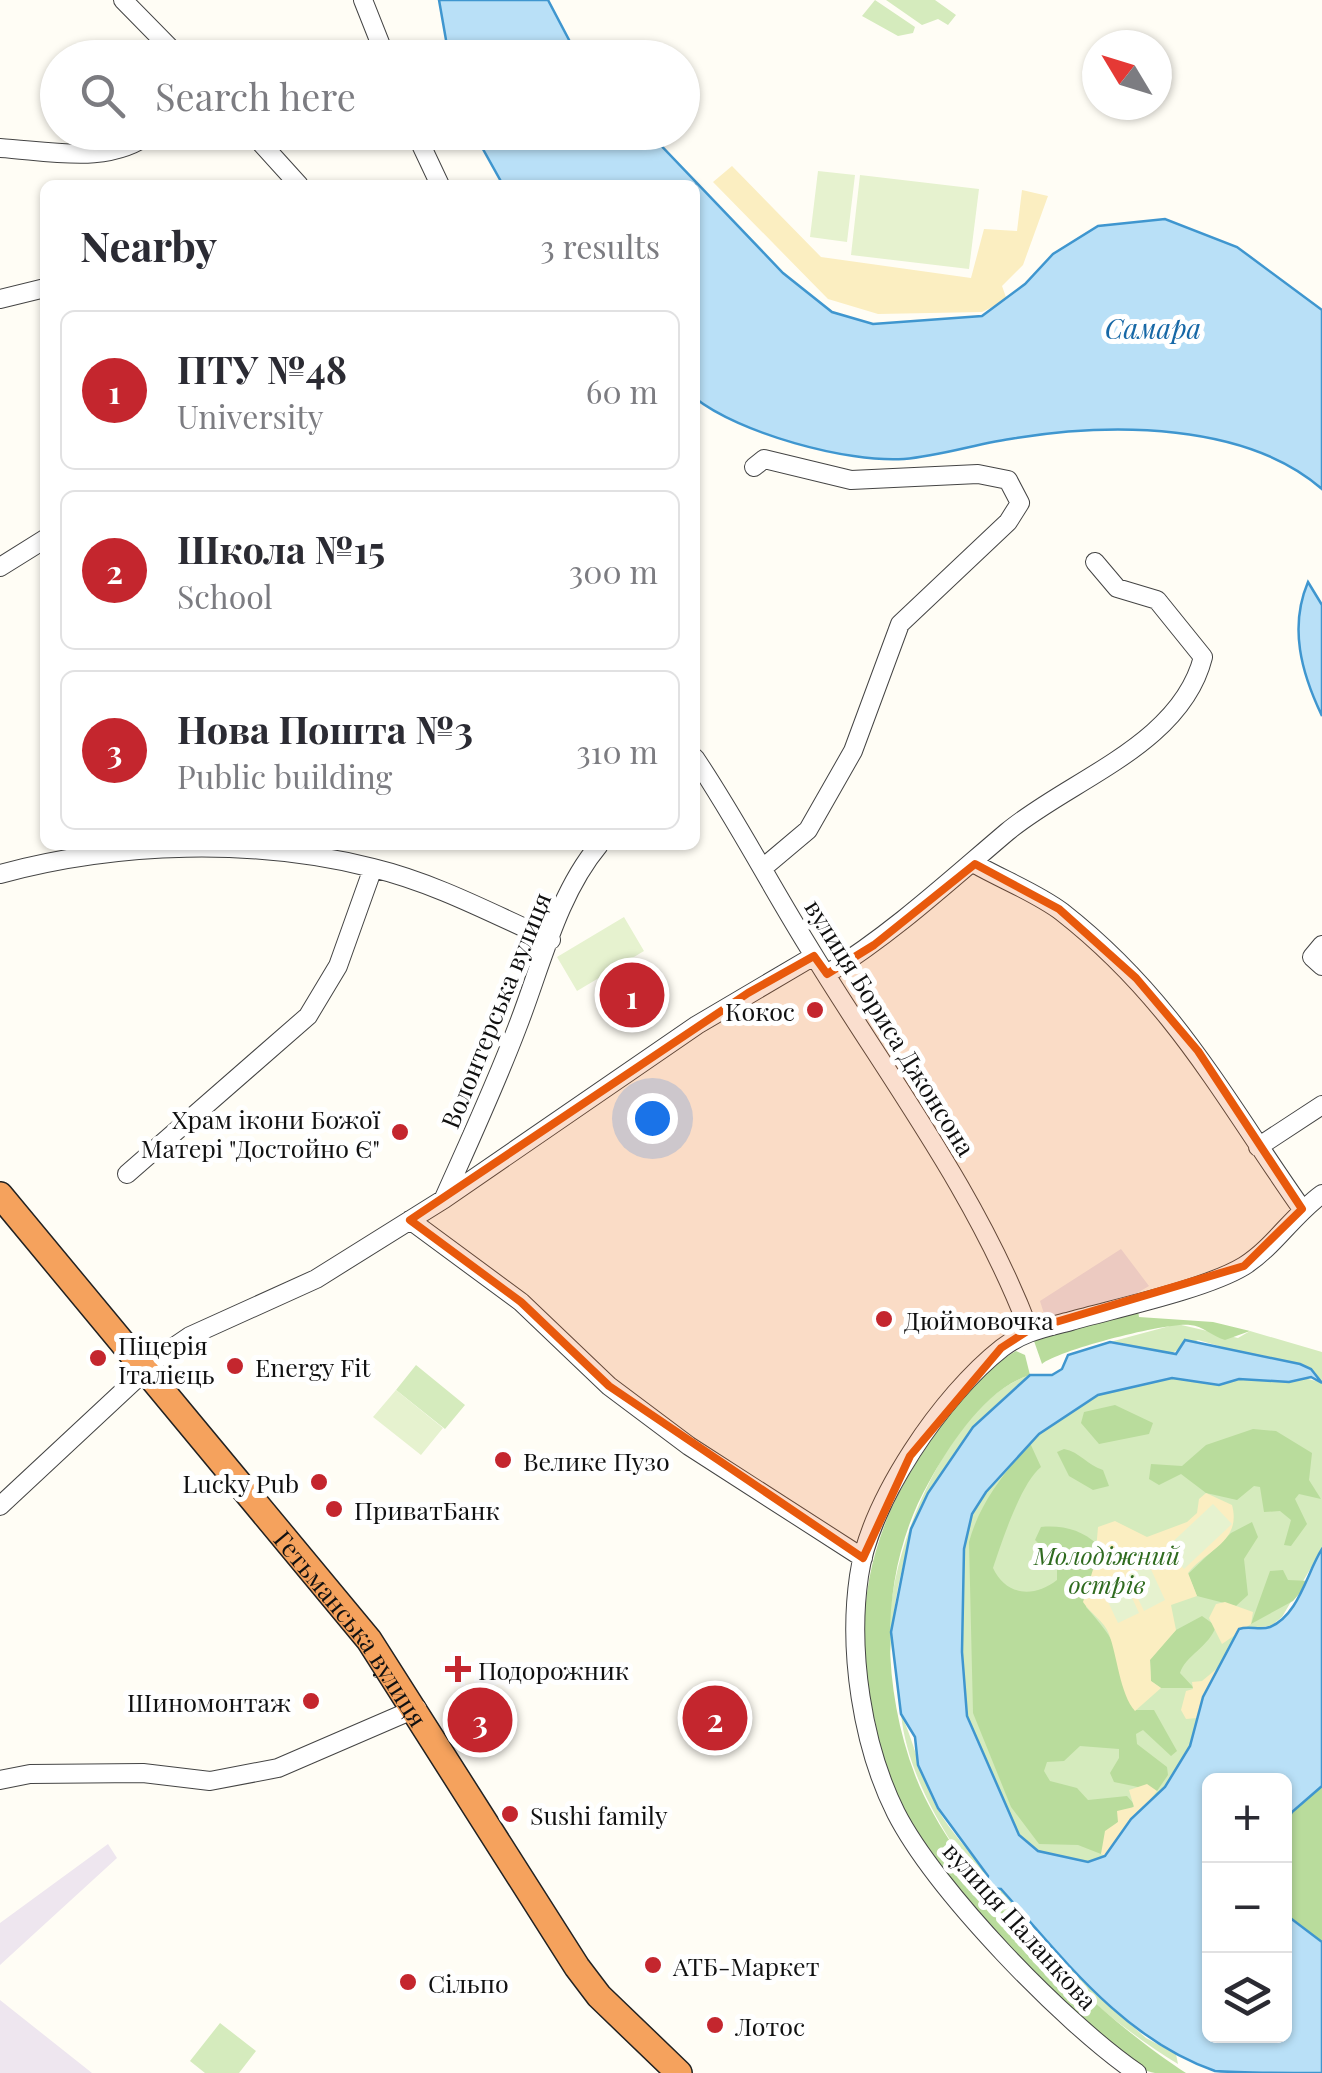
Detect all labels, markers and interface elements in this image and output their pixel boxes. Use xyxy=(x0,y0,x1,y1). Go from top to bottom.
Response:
north arrow xyxy=(1082,30,1172,120)
search box xyxy=(40,40,700,150)
icon: search xyxy=(75,68,130,123)
text: Search here xyxy=(155,70,356,121)
text: Nearby xyxy=(80,217,217,273)
text: 3 results xyxy=(540,224,660,267)
water label: Самара xyxy=(1105,309,1201,346)
text: ПТУ №48 xyxy=(177,343,347,394)
text: 1 xyxy=(108,369,121,412)
text: 60 m xyxy=(586,369,658,412)
text: University xyxy=(177,394,324,437)
text: Школа №15 xyxy=(177,523,385,574)
text: 2 xyxy=(106,549,123,592)
text: 300 m xyxy=(569,549,658,592)
text: School xyxy=(177,574,273,617)
text: Нова Пошта №3 xyxy=(177,703,473,754)
text: 3 xyxy=(107,729,122,772)
text: 310 m xyxy=(576,729,658,772)
text: Public building xyxy=(177,754,393,797)
street label: Волонтерська вулиця xyxy=(433,887,557,1133)
street label: вулиця Бориса Джонсона xyxy=(798,892,984,1162)
pin: 1 xyxy=(600,958,664,1032)
place label: Кокос xyxy=(725,994,795,1027)
marker: Кокос xyxy=(804,999,826,1021)
your location xyxy=(627,1093,678,1144)
place label: Храм ікони Божої Матері "Достойно Є" xyxy=(141,1102,381,1164)
marker: Храм ікони Божої Матері "Достойно Є" xyxy=(389,1121,411,1143)
place label: Дюймовочка xyxy=(904,1303,1054,1336)
marker: Дюймовочка xyxy=(873,1308,895,1330)
place label: Піцерія Італієць xyxy=(118,1328,215,1390)
marker: Піцерія Італієць xyxy=(87,1347,109,1369)
place label: Energy Fit xyxy=(255,1350,372,1383)
marker: Energy Fit xyxy=(224,1355,246,1377)
place label: Велике Пузо xyxy=(523,1444,670,1477)
marker: Велике Пузо xyxy=(492,1449,514,1471)
place label: Lucky Pub xyxy=(182,1466,299,1499)
marker: Lucky Pub xyxy=(308,1471,330,1493)
place label: ПриватБанк xyxy=(354,1493,500,1526)
marker: ПриватБанк xyxy=(323,1498,345,1520)
street label: Гетьманська вулиця xyxy=(268,1523,436,1732)
park label: Молодіжний острів xyxy=(1033,1538,1181,1600)
place label: Подорожник xyxy=(478,1653,629,1686)
marker: Подорожник xyxy=(447,1658,469,1680)
pin: 2 xyxy=(682,1680,748,1756)
pin: 3 xyxy=(448,1682,512,1758)
place label: Шиномонтаж xyxy=(127,1685,291,1718)
marker: Шиномонтаж xyxy=(300,1690,322,1712)
map controls xyxy=(1202,1773,1292,2043)
button: + xyxy=(1202,1773,1292,1863)
place label: Sushi family xyxy=(530,1798,668,1831)
marker: Sushi family xyxy=(499,1803,521,1825)
street label: вулиця Паланкова xyxy=(937,1834,1106,2016)
button: − xyxy=(1202,1863,1292,1953)
place label: АТБ-Маркет xyxy=(672,1949,820,1982)
button: layers xyxy=(1202,1953,1292,2043)
marker: АТБ-Маркет xyxy=(642,1954,664,1976)
place label: Сільпо xyxy=(428,1966,509,1999)
marker: Сільпо xyxy=(397,1971,419,1993)
place label: Лотос xyxy=(734,2009,805,2042)
marker: Лотос xyxy=(704,2014,726,2036)

